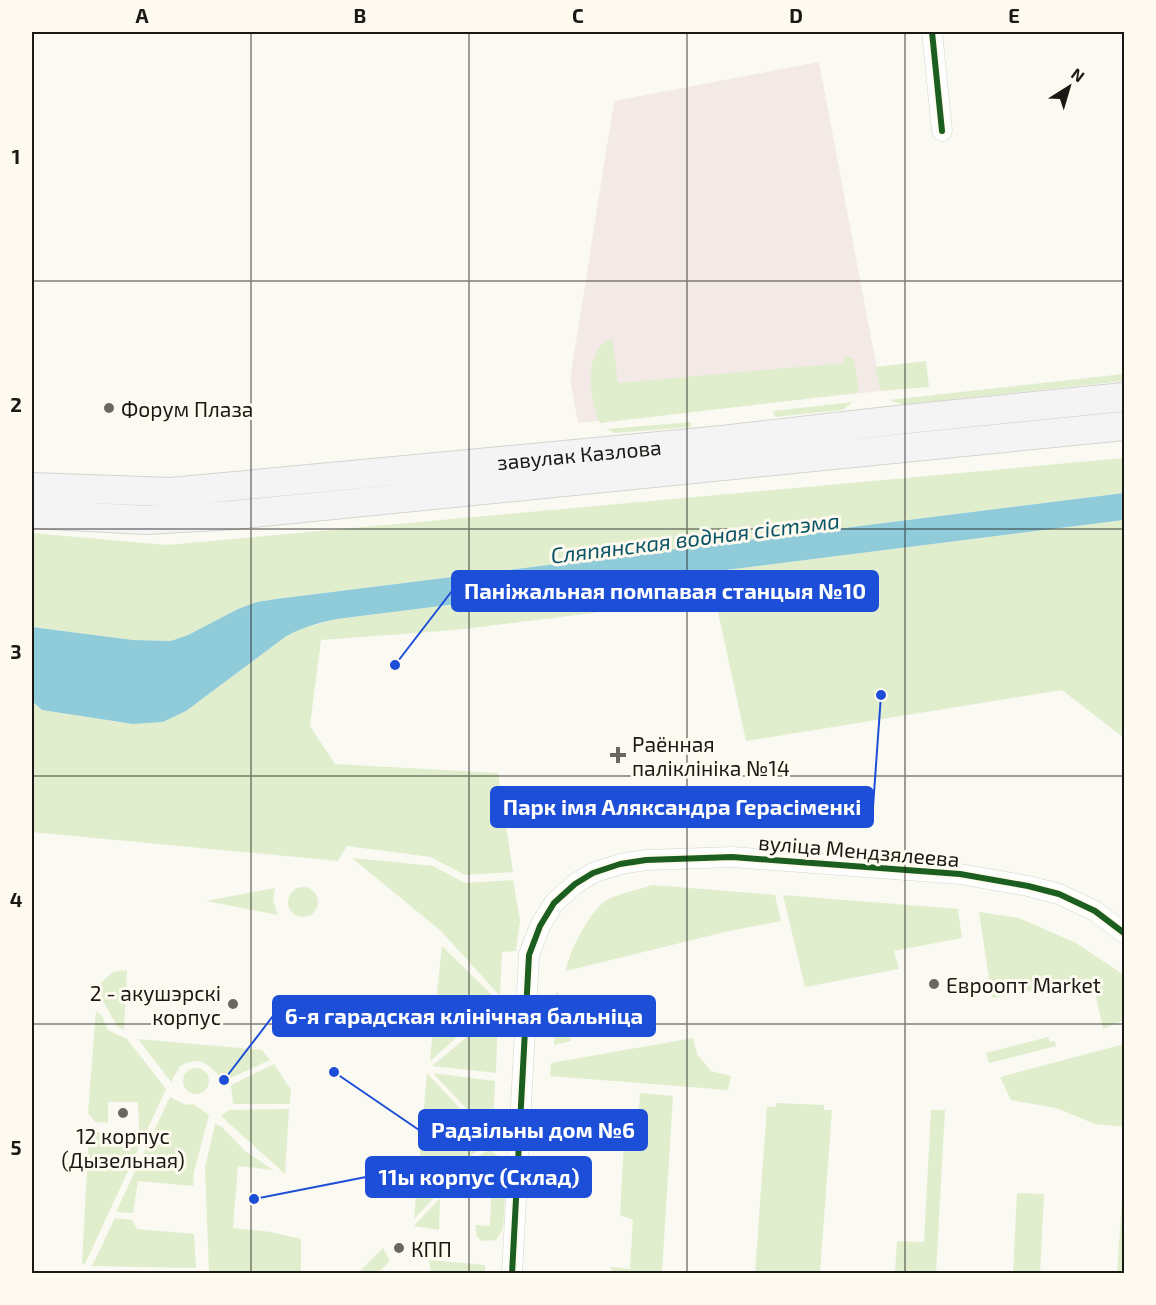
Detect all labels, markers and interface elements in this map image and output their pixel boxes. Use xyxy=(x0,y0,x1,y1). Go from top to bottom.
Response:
text: A xyxy=(135,3,149,27)
text: B xyxy=(354,3,366,27)
text: C xyxy=(572,3,584,27)
text: D xyxy=(789,3,803,27)
text: E xyxy=(1008,3,1020,27)
north arrow xyxy=(1039,57,1099,117)
text: N xyxy=(1068,64,1089,86)
text: 1 xyxy=(12,144,20,168)
text: 2 xyxy=(10,392,22,416)
place label: Форум Плаза xyxy=(121,396,253,422)
marker: Форум Плаза xyxy=(102,401,116,415)
street label: завулак Казлова xyxy=(496,433,662,474)
water label: Сляпянская водная сістэма xyxy=(549,506,841,568)
callout: Паніжальная помпавая станцыя №10 xyxy=(452,571,878,611)
text: Паніжальная помпавая станцыя №10 xyxy=(464,577,866,603)
text: 3 xyxy=(10,639,22,663)
place label: Раённая паліклініка №14 xyxy=(632,731,790,780)
marker: Раённая паліклініка №14 xyxy=(609,746,627,764)
callout: Парк імя Аляксандра Герасіменкі xyxy=(491,787,873,827)
text: Парк імя Аляксандра Герасіменкі xyxy=(503,793,861,819)
street label: вуліца Мендзялеева xyxy=(757,829,961,872)
text: 4 xyxy=(10,887,23,911)
place label: Евроопт Market xyxy=(946,972,1101,997)
marker: Евроопт Market xyxy=(927,977,941,991)
place label: 2 - акушэрскі корпус xyxy=(90,980,221,1030)
callout: 6-я гарадская клінічная бальніца xyxy=(273,996,655,1036)
marker: 2 - акушэрскі корпус xyxy=(226,997,240,1011)
text: 6-я гарадская клінічная бальніца xyxy=(285,1002,643,1028)
marker: 12 корпус (Дызельная) xyxy=(116,1106,130,1120)
callout: Радзільны дом №6 xyxy=(419,1110,647,1150)
text: Радзільны дом №6 xyxy=(431,1116,635,1142)
place label: 12 корпус (Дызельная) xyxy=(61,1123,185,1172)
text: 5 xyxy=(10,1135,22,1159)
callout: 11ы корпус (Склад) xyxy=(366,1157,591,1197)
text: 11ы корпус (Склад) xyxy=(378,1163,580,1189)
place label: КПП xyxy=(411,1236,452,1261)
marker: КПП xyxy=(392,1241,406,1255)

